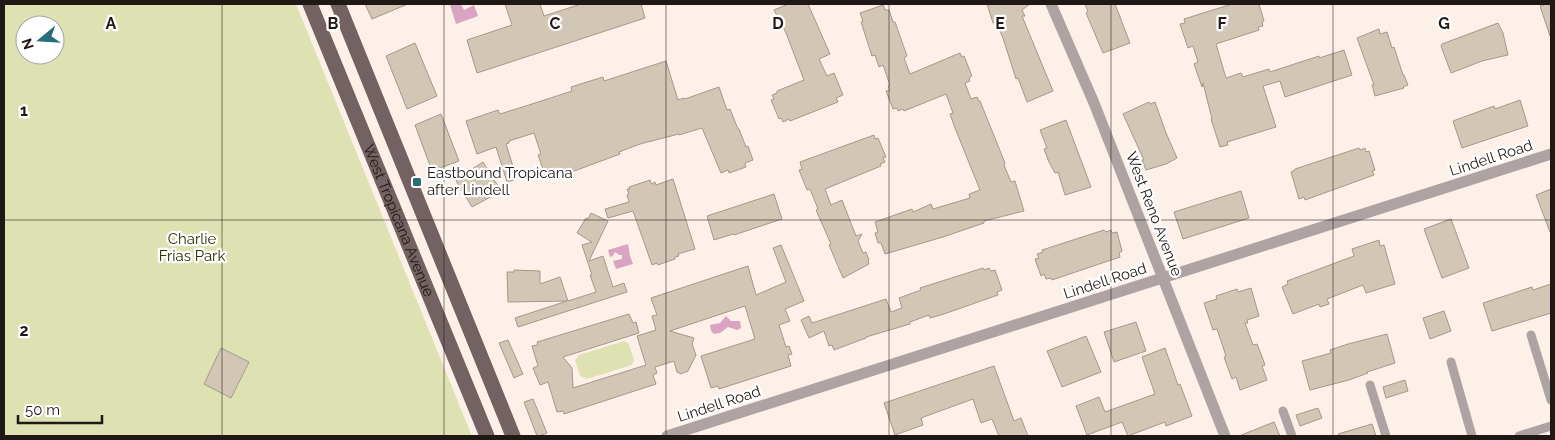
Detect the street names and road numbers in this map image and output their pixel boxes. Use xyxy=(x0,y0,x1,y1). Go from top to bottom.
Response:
street label: Lindell Road xyxy=(1447,136,1535,180)
street label: West Tropicana Avenue xyxy=(359,142,438,300)
street label: West Reno Avenue xyxy=(1122,149,1186,279)
street label: Lindell Road xyxy=(1061,259,1149,303)
street label: Lindell Road xyxy=(675,382,763,426)

